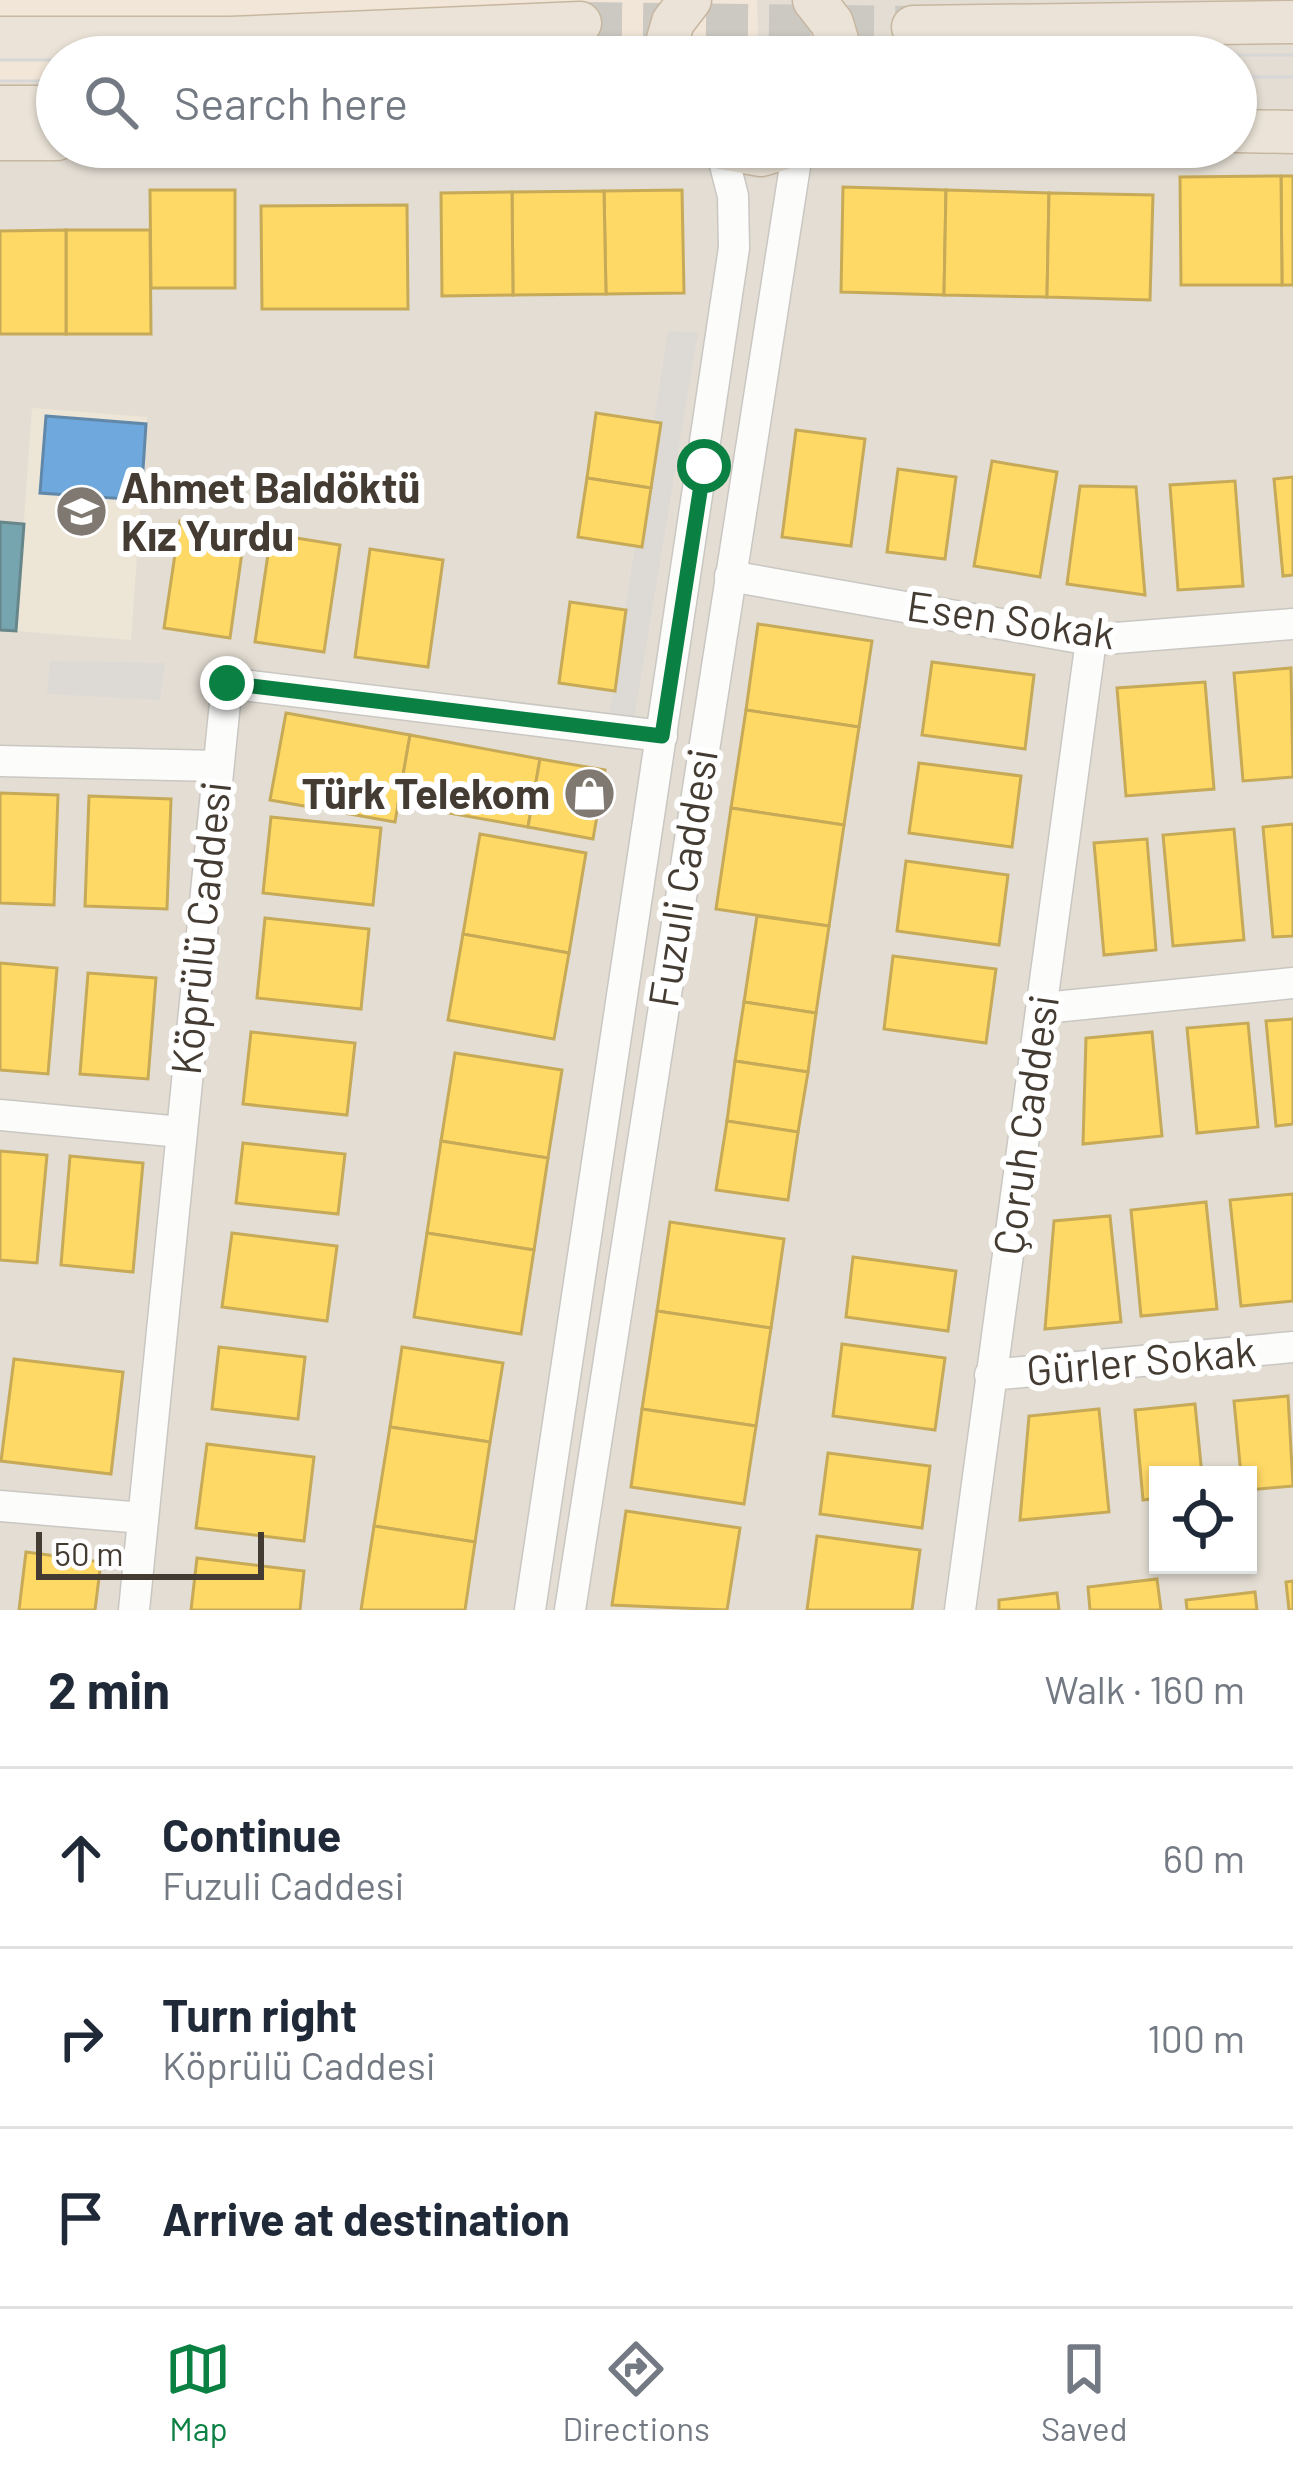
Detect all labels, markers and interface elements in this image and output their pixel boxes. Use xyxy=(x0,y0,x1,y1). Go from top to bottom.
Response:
search box xyxy=(36,36,1257,168)
icon: search xyxy=(78,69,144,135)
text: Search here xyxy=(174,75,408,129)
route start xyxy=(677,439,731,493)
place label: Ahmet Baldöktü Kız Yurdu xyxy=(121,461,420,559)
school or university icon: Ahmet Baldöktü Kız Yurdu xyxy=(54,484,110,540)
street label: Esen Sokak xyxy=(904,579,1119,657)
route end xyxy=(200,656,254,710)
street label: Fuzuli Caddesi xyxy=(636,745,726,1011)
shop icon: Türk Telekom xyxy=(561,766,617,822)
place label: Türk Telekom xyxy=(301,767,550,817)
street label: Köprülü Caddesi xyxy=(159,779,240,1077)
street label: Çoruh Caddesi xyxy=(981,991,1067,1258)
street label: Gürler Sokak xyxy=(1024,1324,1258,1394)
map controls xyxy=(1149,1466,1257,1574)
button: locate xyxy=(1149,1466,1257,1574)
scale bar xyxy=(36,1526,264,1579)
text: 50 m xyxy=(54,1533,124,1573)
text: 2 min xyxy=(48,1658,170,1719)
text: Walk · 160 m xyxy=(1045,1665,1245,1712)
text: Continue xyxy=(162,1807,341,1861)
icon: ahead xyxy=(48,1825,114,1891)
text: 60 m xyxy=(1163,1834,1245,1881)
text: Fuzuli Caddesi xyxy=(162,1861,405,1908)
text: Turn right xyxy=(162,1987,357,2041)
icon: right xyxy=(48,2005,114,2071)
text: 100 m xyxy=(1147,2014,1245,2061)
text: Köprülü Caddesi xyxy=(162,2041,436,2088)
icon: arrive xyxy=(48,2185,114,2251)
text: Arrive at destination xyxy=(162,2191,570,2245)
tab: Map xyxy=(165,2336,231,2448)
tab: Directions xyxy=(562,2336,710,2448)
tab: Saved xyxy=(1041,2336,1128,2448)

